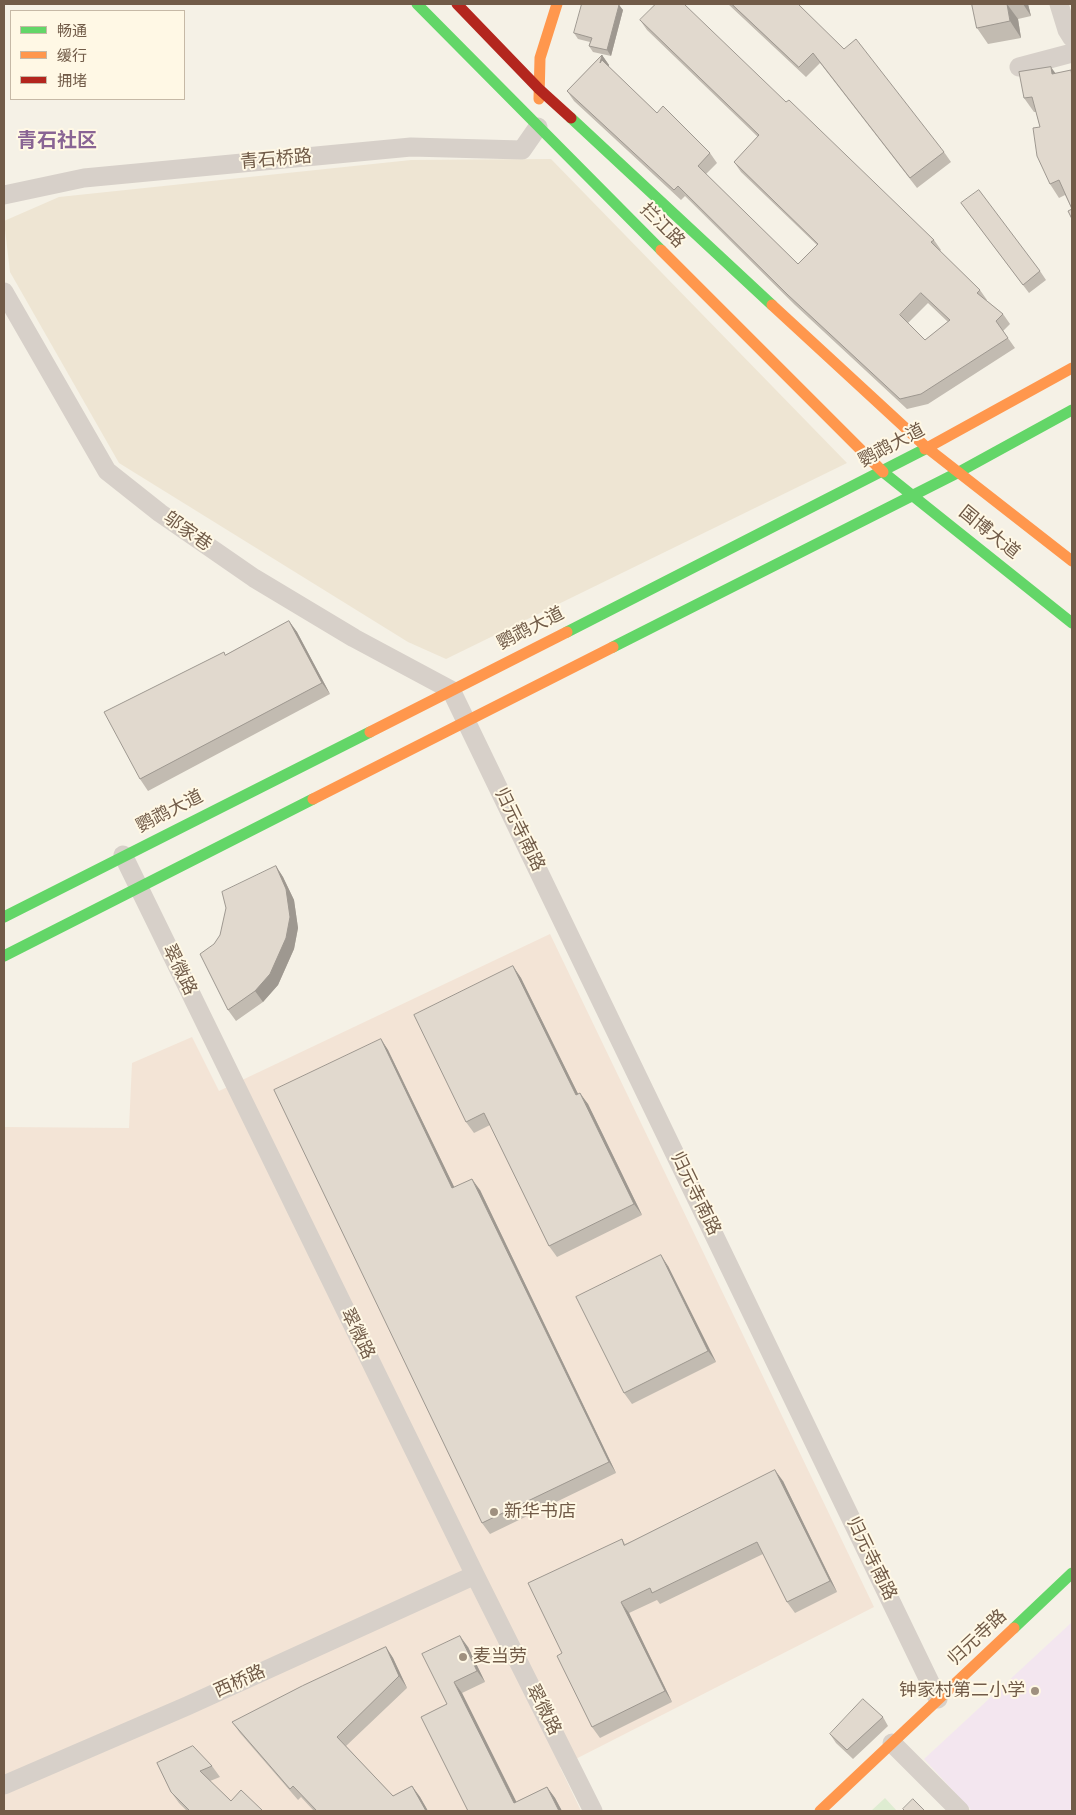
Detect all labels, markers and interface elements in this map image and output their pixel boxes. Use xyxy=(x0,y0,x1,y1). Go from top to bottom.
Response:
legend xyxy=(10,10,185,100)
text: 畅通 xyxy=(57,22,87,40)
text: 缓行 xyxy=(57,47,87,65)
text: 拥堵 xyxy=(57,72,87,90)
district label: 青石社区 xyxy=(17,130,97,154)
street label: 青石桥路 xyxy=(239,146,313,174)
street label: 拦江路 xyxy=(635,199,689,253)
street label: 鹦鹉大道 xyxy=(855,420,929,472)
street label: 国博大道 xyxy=(954,502,1024,564)
street label: 邬家巷 xyxy=(159,508,215,556)
street label: 鹦鹉大道 xyxy=(494,603,568,655)
street label: 归元寺南路 xyxy=(490,785,548,875)
street label: 鹦鹉大道 xyxy=(133,786,207,838)
street label: 翠微路 xyxy=(157,941,201,999)
street label: 归元寺南路 xyxy=(666,1149,724,1239)
street label: 翠微路 xyxy=(335,1305,379,1363)
place label: 新华书店 xyxy=(504,1501,576,1523)
marker: 新华书店 xyxy=(488,1506,500,1518)
street label: 归元寺南路 xyxy=(842,1514,900,1604)
street label: 归元寺路 xyxy=(944,1606,1012,1670)
place label: 麦当劳 xyxy=(473,1646,527,1668)
marker: 麦当劳 xyxy=(457,1651,469,1663)
street label: 西桥路 xyxy=(211,1661,269,1703)
place label: 钟家村第二小学 xyxy=(899,1680,1025,1702)
street label: 翠微路 xyxy=(521,1681,565,1739)
marker: 钟家村第二小学 xyxy=(1029,1685,1041,1697)

